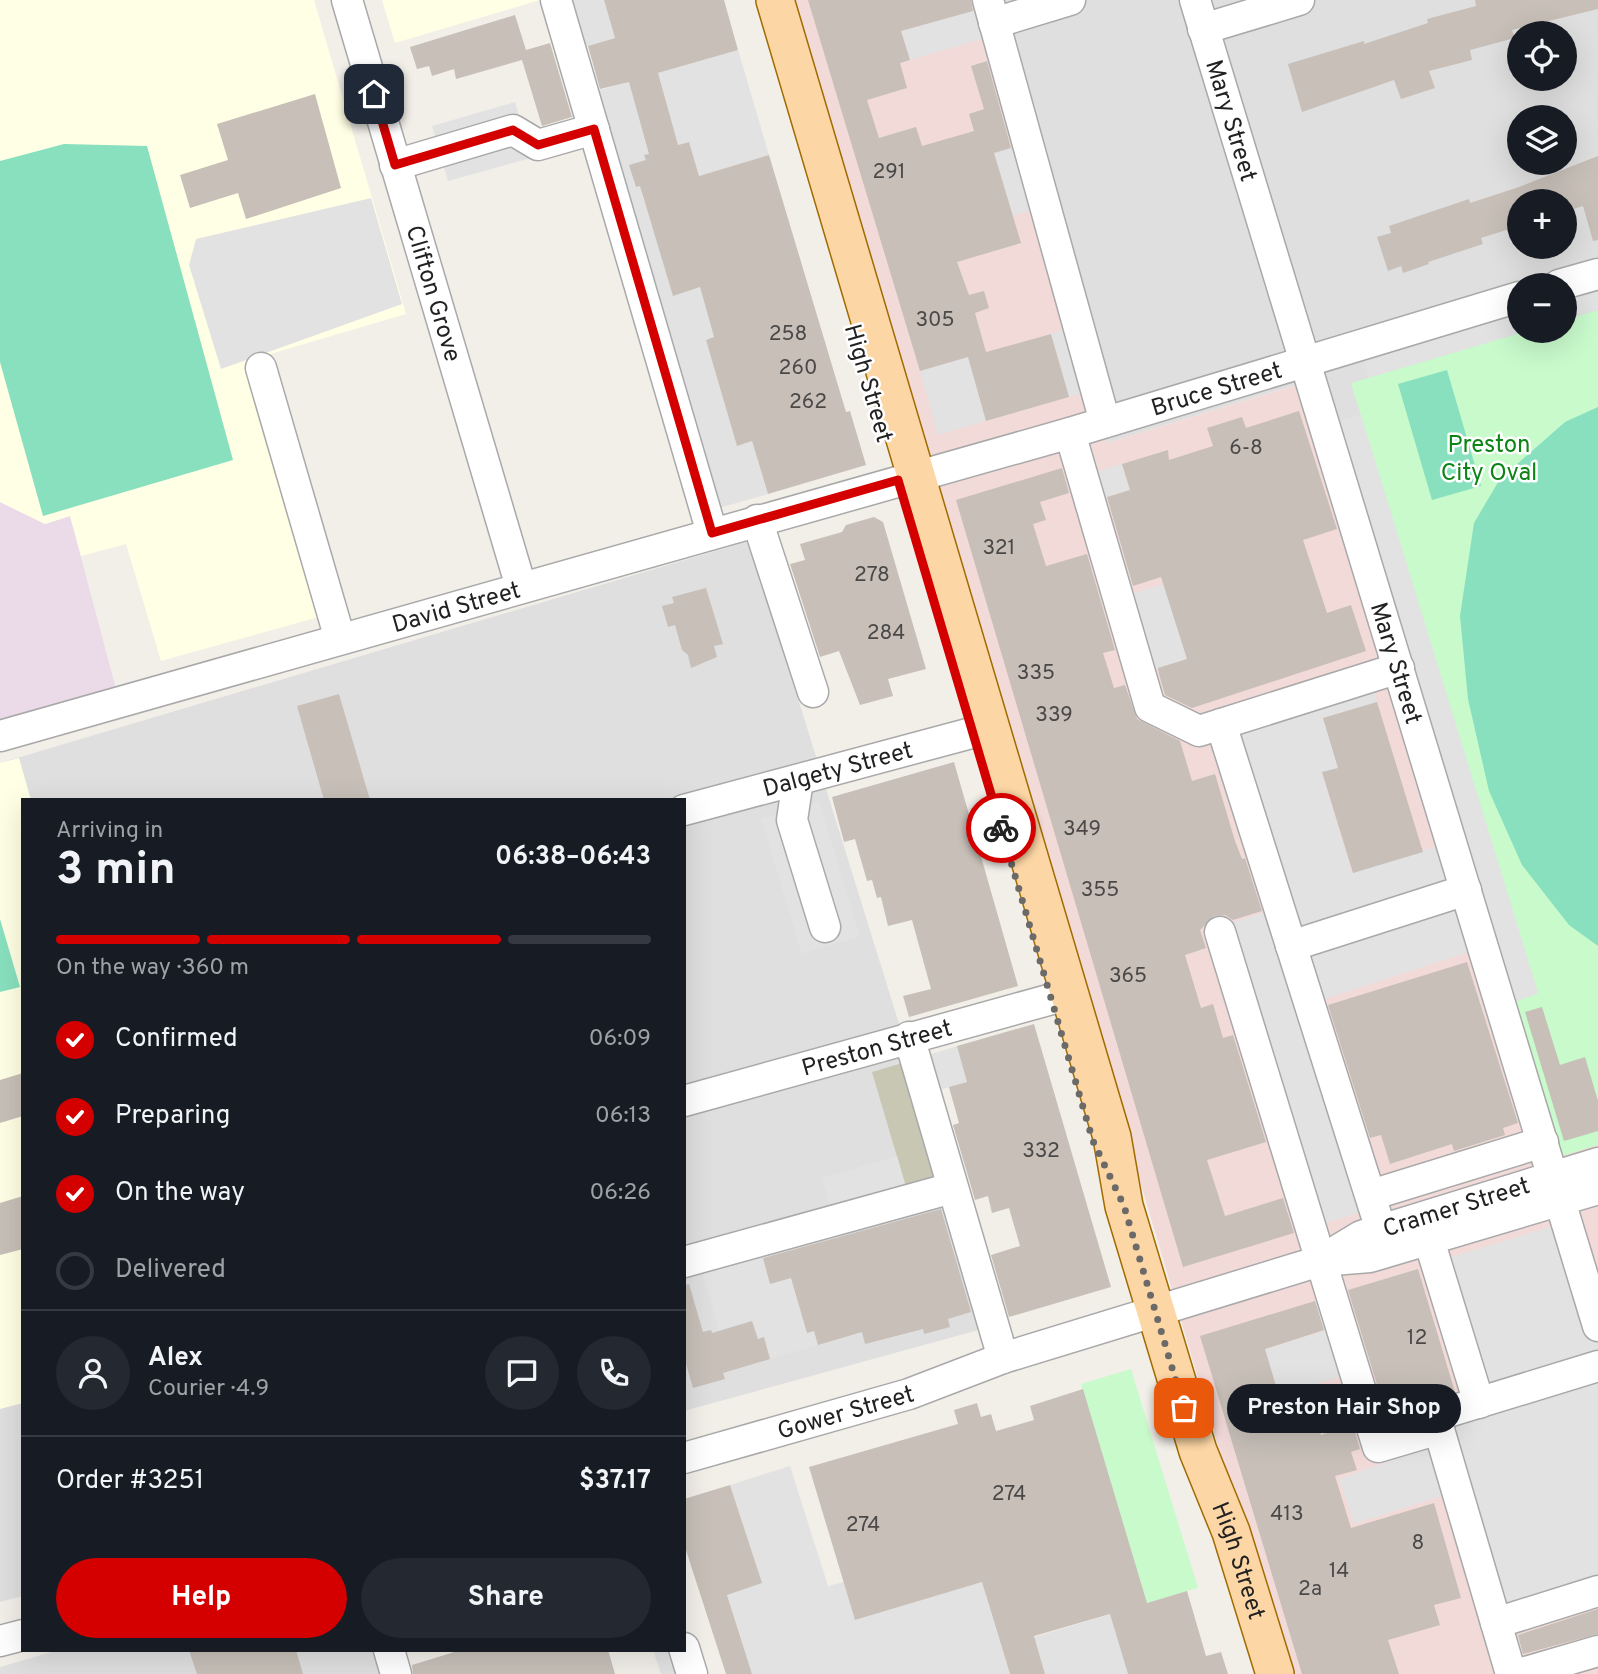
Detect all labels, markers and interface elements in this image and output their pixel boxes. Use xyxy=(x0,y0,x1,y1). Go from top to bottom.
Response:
map controls xyxy=(1507,21,1577,343)
button: locate xyxy=(1507,21,1577,91)
street label: Mary Street xyxy=(1197,57,1262,186)
pin xyxy=(344,64,404,124)
icon: home xyxy=(355,75,393,113)
button: layers xyxy=(1507,105,1577,175)
house number: 291 xyxy=(872,159,906,186)
button: + xyxy=(1507,189,1577,259)
street label: Clifton Grove xyxy=(398,222,466,366)
button: − xyxy=(1507,273,1577,343)
house number: 305 xyxy=(916,307,954,334)
house number: 258 xyxy=(769,321,807,348)
street label: High Street xyxy=(836,321,898,446)
house number: 260 xyxy=(779,355,817,382)
street label: Bruce Street xyxy=(1148,357,1286,425)
house number: 262 xyxy=(789,389,827,416)
park label: Preston City Oval xyxy=(1441,431,1537,489)
house number: 6-8 xyxy=(1229,435,1263,462)
house number: 321 xyxy=(983,535,1015,562)
house number: 278 xyxy=(854,562,890,589)
street label: David Street xyxy=(389,576,524,641)
street label: Mary Street xyxy=(1362,599,1427,728)
house number: 284 xyxy=(867,620,905,647)
house number: 335 xyxy=(1017,660,1055,687)
house number: 339 xyxy=(1035,702,1073,729)
street label: Dalgety Street xyxy=(760,736,916,805)
courier xyxy=(966,793,1036,863)
icon: bike xyxy=(982,809,1020,847)
house number: 349 xyxy=(1063,816,1101,843)
text: Arriving in xyxy=(56,817,163,846)
text: 06:38–06:43 xyxy=(495,841,651,874)
text: 3 min xyxy=(56,842,176,901)
house number: 355 xyxy=(1081,877,1119,904)
text: On the way · 360 m xyxy=(56,954,249,983)
house number: 365 xyxy=(1109,963,1147,990)
street label: Preston Street xyxy=(799,1014,956,1085)
icon: check xyxy=(56,1021,94,1059)
text: Confirmed xyxy=(115,1023,238,1056)
text: 06:09 xyxy=(589,1025,651,1054)
icon: check xyxy=(56,1098,94,1136)
text: Preparing xyxy=(115,1100,230,1133)
text: 06:13 xyxy=(595,1102,651,1131)
house number: 332 xyxy=(1022,1138,1060,1165)
street label: Cramer Street xyxy=(1380,1172,1534,1245)
icon: check xyxy=(56,1175,94,1213)
text: On the way xyxy=(115,1177,245,1210)
text: 06:26 xyxy=(590,1179,651,1208)
text: Delivered xyxy=(115,1254,226,1287)
house number: 12 xyxy=(1407,1325,1427,1352)
button: person xyxy=(56,1336,130,1410)
button: chat xyxy=(485,1336,559,1410)
button: phone xyxy=(577,1336,651,1410)
text: Alex xyxy=(148,1342,203,1375)
text: Courier · 4.9 xyxy=(148,1375,269,1404)
pin xyxy=(1154,1378,1214,1438)
street label: Gower Street xyxy=(774,1380,918,1448)
callout: Preston Hair Shop xyxy=(1226,1384,1460,1432)
icon: bag xyxy=(1165,1389,1203,1427)
text: Preston Hair Shop xyxy=(1247,1394,1441,1423)
text: Order #3251 xyxy=(56,1465,204,1498)
text: $37.17 xyxy=(579,1465,651,1498)
house number: 274 xyxy=(992,1481,1026,1508)
street label: High Street xyxy=(1203,1498,1270,1624)
house number: 413 xyxy=(1270,1501,1304,1528)
house number: 274 xyxy=(846,1512,880,1539)
house number: 8 xyxy=(1412,1530,1424,1557)
button: Help xyxy=(56,1558,347,1638)
button: Share xyxy=(361,1558,651,1638)
house number: 14 xyxy=(1329,1558,1349,1585)
house number: 2a xyxy=(1298,1576,1322,1603)

